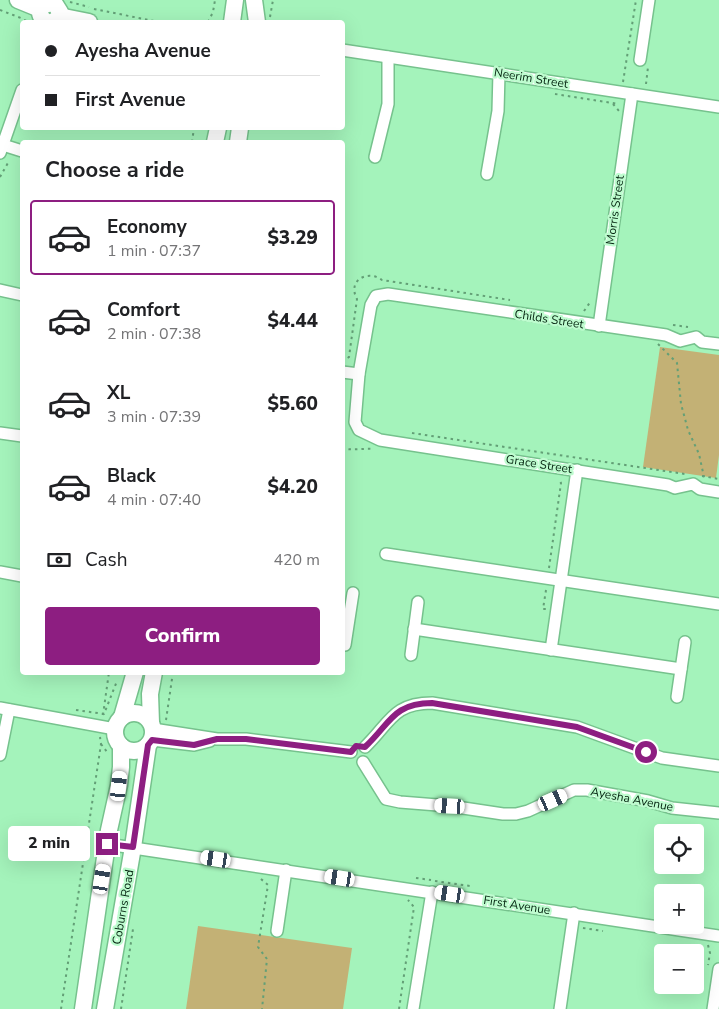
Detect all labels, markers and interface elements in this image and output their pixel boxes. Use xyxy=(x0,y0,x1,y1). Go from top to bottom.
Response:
text: Ayesha Avenue xyxy=(75,38,211,64)
street label: Neerim Street xyxy=(493,64,570,92)
text: First Avenue xyxy=(75,87,186,113)
text: Choose a ride xyxy=(45,155,184,185)
street label: Morris Street xyxy=(602,173,628,246)
text: Economy xyxy=(107,214,187,240)
icon: car xyxy=(47,215,92,260)
text: $3.29 xyxy=(267,225,318,251)
text: 1 min · 07:37 xyxy=(107,240,201,262)
text: Comfort xyxy=(107,297,180,323)
icon: car xyxy=(47,298,92,343)
street label: Childs Street xyxy=(513,306,585,332)
text: $4.44 xyxy=(267,308,318,334)
text: 2 min · 07:38 xyxy=(107,323,201,345)
text: XL xyxy=(107,380,130,406)
icon: car xyxy=(47,381,92,426)
text: $5.60 xyxy=(267,391,318,417)
text: 3 min · 07:39 xyxy=(107,406,201,428)
street label: Grace Street xyxy=(505,451,574,477)
text: Black xyxy=(107,463,156,489)
icon: car xyxy=(47,464,92,509)
text: $4.20 xyxy=(267,474,318,500)
text: 4 min · 07:40 xyxy=(107,489,201,511)
icon: cash xyxy=(45,546,73,574)
text: Cash xyxy=(85,547,127,573)
text: 420 m xyxy=(273,549,320,571)
button: Confirm xyxy=(45,607,320,665)
route start xyxy=(635,741,657,763)
car xyxy=(109,770,128,802)
street label: Ayesha Avenue xyxy=(589,783,675,815)
car xyxy=(536,787,569,813)
car xyxy=(434,798,465,814)
map controls xyxy=(654,824,704,994)
button: locate xyxy=(654,824,704,874)
callout: 2 min xyxy=(7,826,90,862)
text: 2 min xyxy=(28,832,70,854)
route end xyxy=(96,833,118,855)
car xyxy=(200,849,231,869)
car xyxy=(92,863,111,895)
street label: Coburns Road xyxy=(109,868,137,946)
car xyxy=(324,868,355,888)
car xyxy=(434,884,465,904)
button: + xyxy=(654,884,704,934)
street label: First Avenue xyxy=(482,892,552,918)
button: − xyxy=(654,944,704,994)

